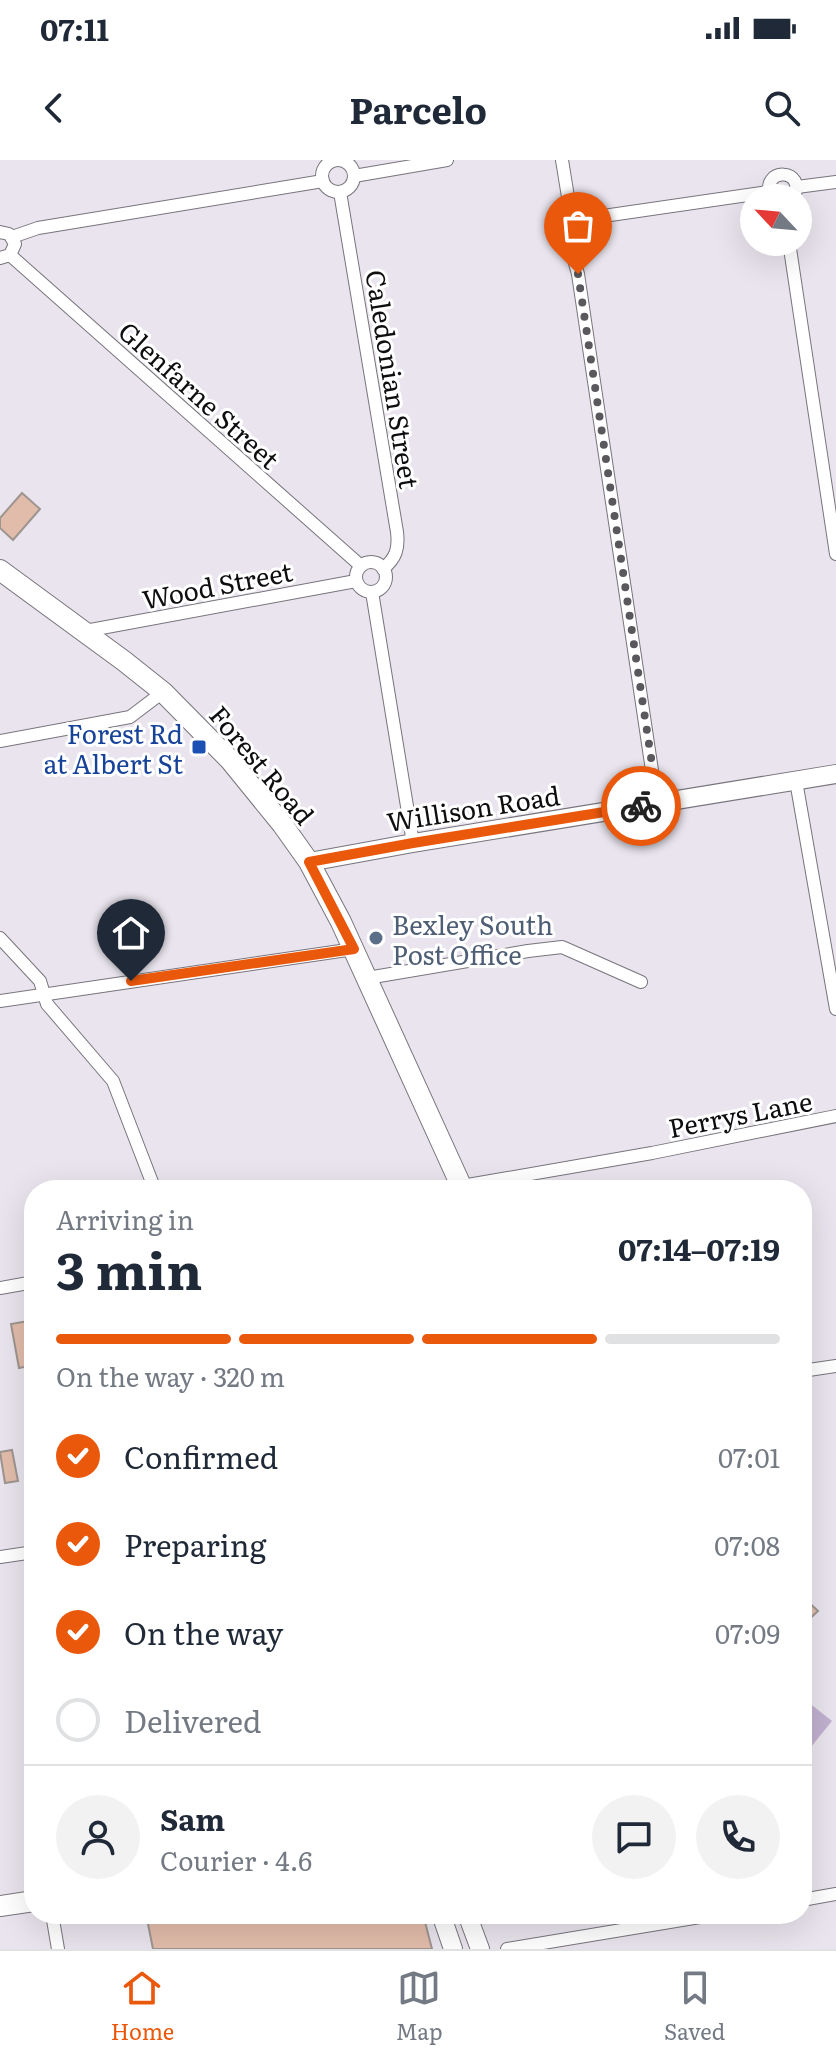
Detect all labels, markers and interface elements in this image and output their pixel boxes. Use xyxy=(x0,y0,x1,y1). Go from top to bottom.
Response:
text: 07:11 xyxy=(40,6,109,50)
text: Parcelo xyxy=(349,82,487,135)
icon: back xyxy=(32,86,76,130)
icon: search xyxy=(760,86,804,130)
north arrow xyxy=(740,184,812,256)
map controls xyxy=(740,184,812,256)
pin xyxy=(544,192,612,274)
icon: bag xyxy=(556,204,600,248)
street label: Caledonian Street xyxy=(357,267,431,492)
street label: Glenfarne Street xyxy=(111,311,289,477)
street label: Wood Street xyxy=(139,550,296,618)
street label: Forest Road xyxy=(201,696,325,832)
place label: Forest Rd at Albert St xyxy=(43,713,183,782)
marker: Forest Rd at Albert St xyxy=(190,738,208,756)
courier xyxy=(601,766,681,846)
street label: Willison Road xyxy=(384,774,562,840)
icon: bike xyxy=(619,784,663,828)
pin xyxy=(97,899,165,981)
place label: Bexley South Post Office xyxy=(392,904,553,973)
icon: home xyxy=(109,911,153,955)
marker: Bexley South Post Office xyxy=(367,929,385,947)
street label: Perrys Lane xyxy=(665,1080,815,1146)
text: Arriving in xyxy=(56,1199,194,1238)
text: 07:14–07:19 xyxy=(618,1226,780,1270)
text: 3 min xyxy=(56,1229,202,1306)
text: On the way · 320 m xyxy=(56,1356,285,1395)
icon: check xyxy=(56,1434,100,1478)
text: Confirmed xyxy=(124,1434,278,1478)
text: 07:01 xyxy=(718,1437,780,1476)
icon: check xyxy=(56,1522,100,1566)
text: Preparing xyxy=(124,1522,266,1566)
text: 07:08 xyxy=(714,1525,780,1564)
icon: check xyxy=(56,1610,100,1654)
text: On the way xyxy=(124,1610,283,1654)
text: 07:09 xyxy=(715,1613,780,1652)
text: Delivered xyxy=(124,1698,261,1742)
button: person xyxy=(56,1795,140,1879)
button: chat xyxy=(592,1795,676,1879)
button: phone xyxy=(696,1795,780,1879)
text: Sam xyxy=(160,1796,225,1840)
text: Courier · 4.6 xyxy=(160,1840,312,1879)
tab: Home xyxy=(111,1966,174,2047)
tab: Map xyxy=(396,1966,443,2047)
tab: Saved xyxy=(664,1966,725,2047)

